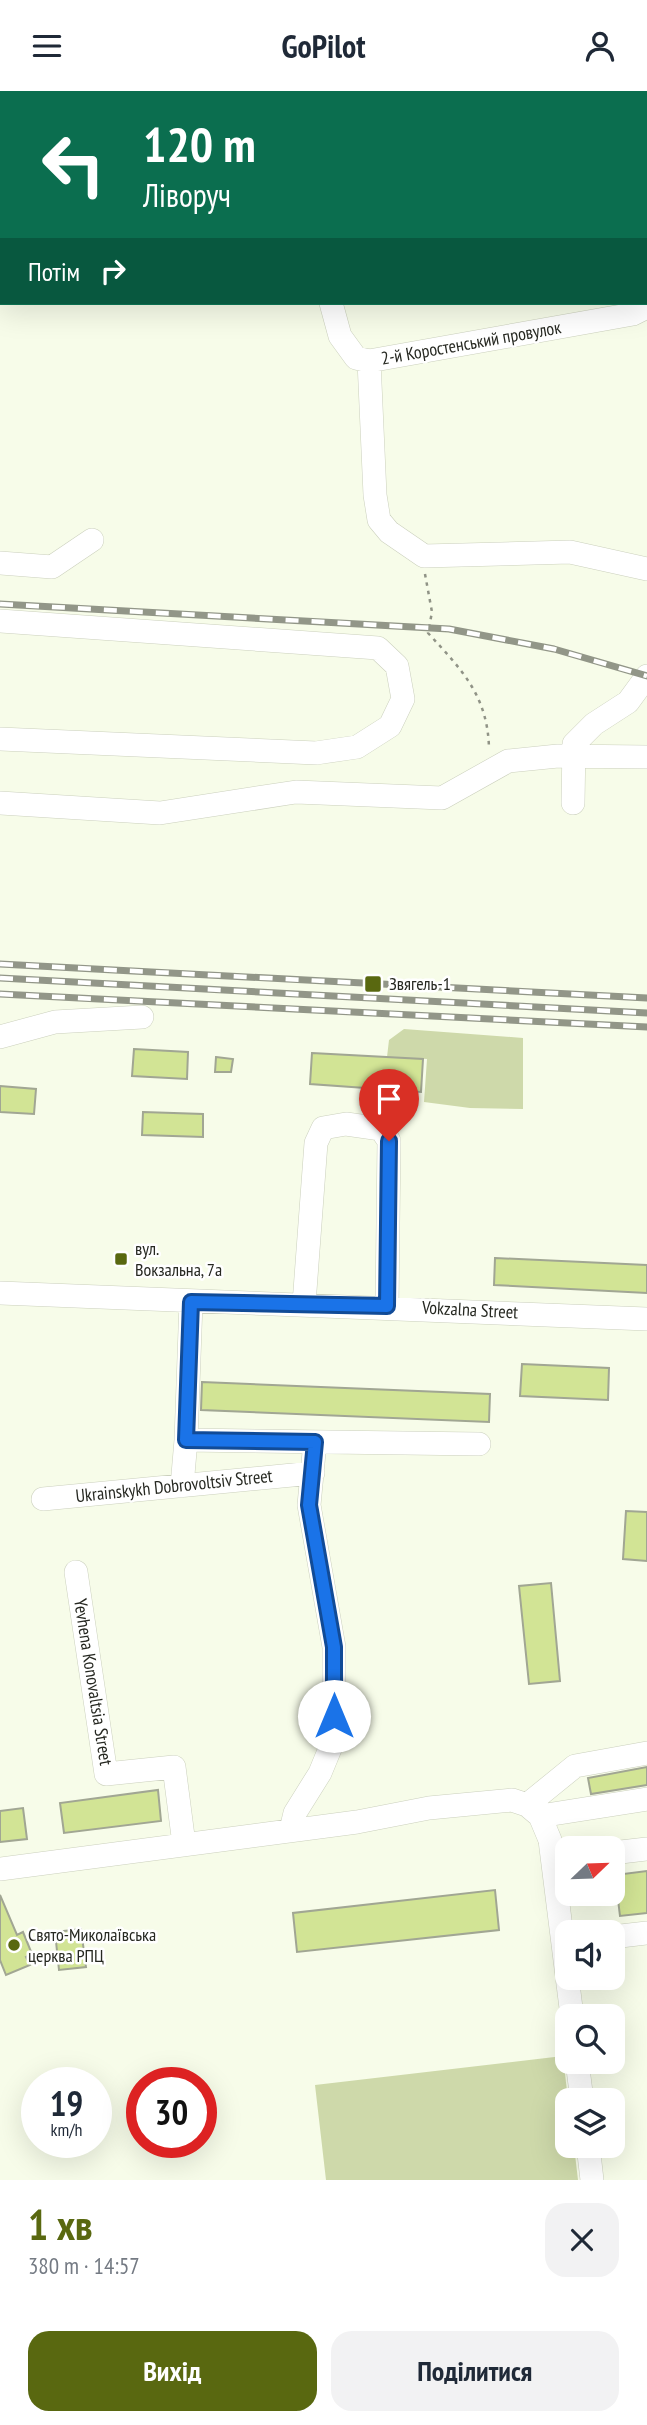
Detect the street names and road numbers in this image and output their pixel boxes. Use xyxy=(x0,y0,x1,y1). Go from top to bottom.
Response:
street label: 2-й Коростенський провулок xyxy=(379,315,563,370)
street label: Vokzalna Street xyxy=(420,1295,519,1324)
street label: Ukrainskykh Dobrovoltsiv Street xyxy=(74,1464,274,1507)
street label: Yevhena Konovaltsia Street xyxy=(69,1597,118,1767)

